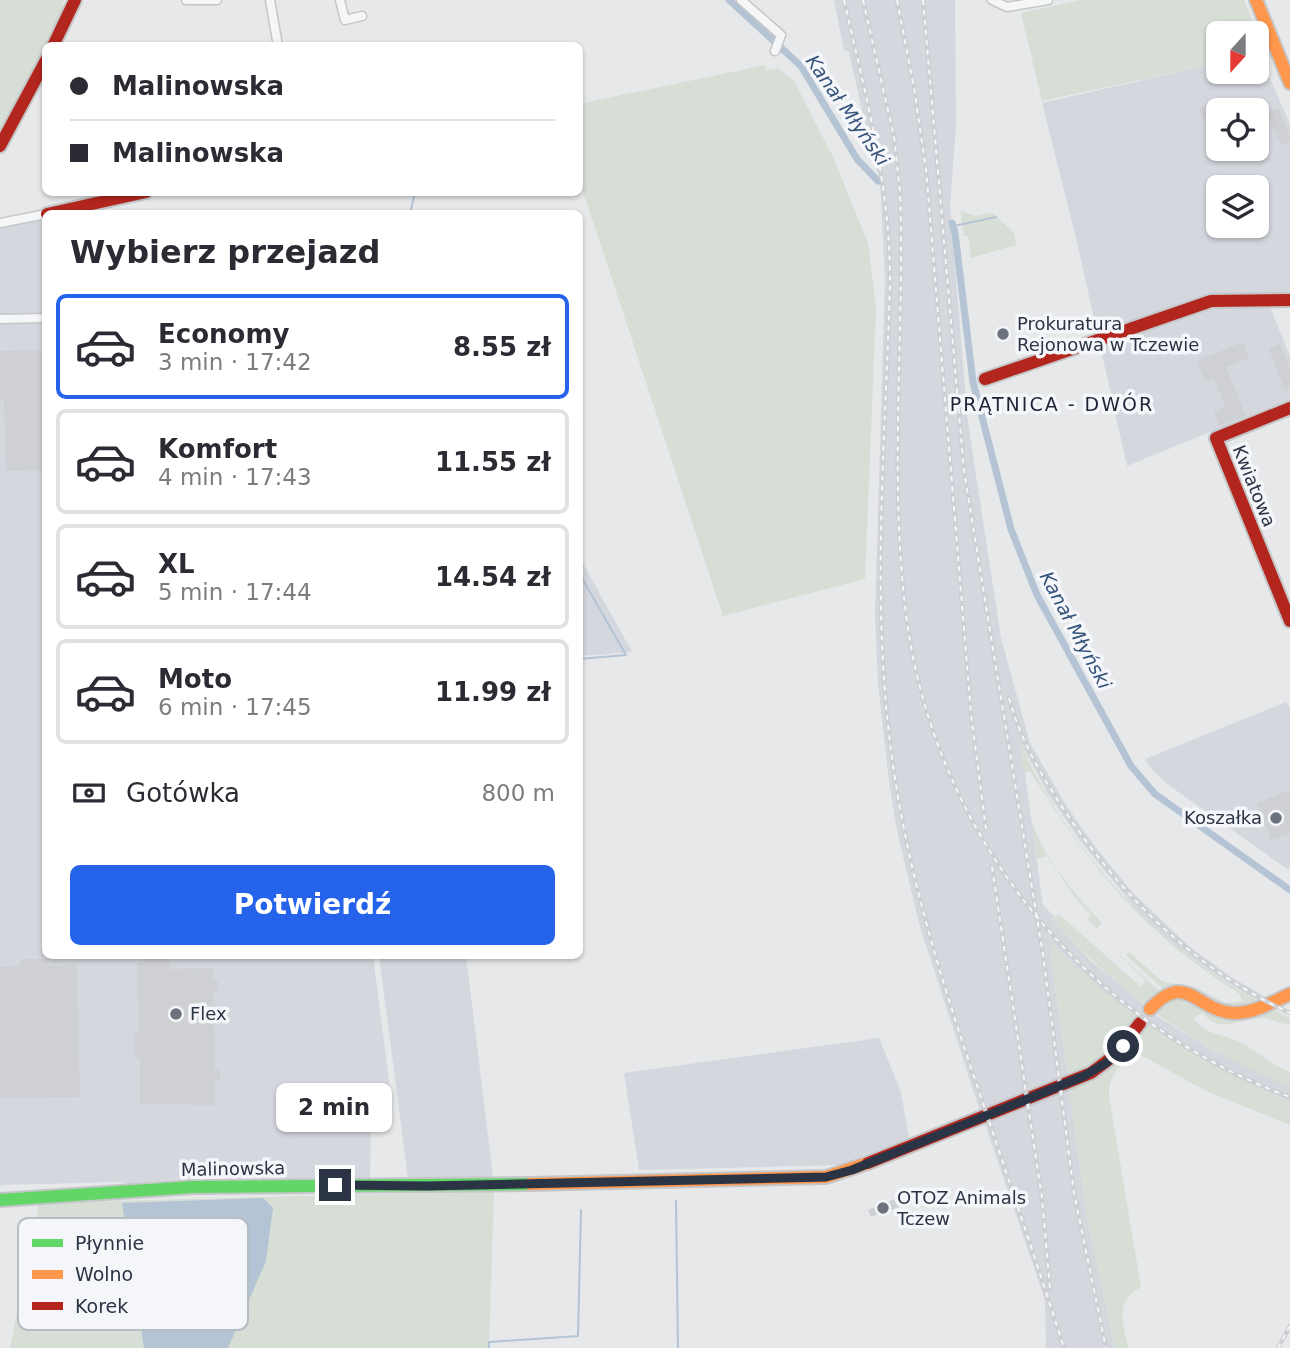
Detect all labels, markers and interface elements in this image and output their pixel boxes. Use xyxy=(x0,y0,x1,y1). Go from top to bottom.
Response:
north arrow xyxy=(1206,21,1269,84)
map controls xyxy=(1206,21,1269,238)
water label: Kanał Młyński xyxy=(802,50,895,170)
text: Malinowska xyxy=(112,71,284,101)
button: locate xyxy=(1206,98,1269,161)
text: Malinowska xyxy=(112,138,284,168)
button: layers xyxy=(1206,175,1269,238)
text: Wybierz przejazd xyxy=(70,233,380,271)
place label: Prokuratura Rejonowa w Tczewie xyxy=(1017,313,1199,355)
icon: car xyxy=(74,315,137,378)
text: Economy xyxy=(158,319,289,349)
marker: Prokuratura Rejonowa w Tczewie xyxy=(995,326,1011,342)
text: 8.55 zł xyxy=(453,332,551,362)
text: 3 min · 17:42 xyxy=(158,349,312,375)
district label: PRĄTNICA - DWÓR xyxy=(950,392,1154,415)
icon: car xyxy=(74,430,137,493)
text: Komfort xyxy=(158,434,277,464)
street label: Kwiatowa xyxy=(1229,442,1280,530)
text: 11.55 zł xyxy=(435,447,551,477)
text: 4 min · 17:43 xyxy=(158,464,312,490)
icon: car xyxy=(74,545,137,608)
text: XL xyxy=(158,549,195,579)
text: 14.54 zł xyxy=(435,562,551,592)
water label: Kanał Młyński xyxy=(1036,567,1117,693)
text: 5 min · 17:44 xyxy=(158,579,312,605)
icon: car xyxy=(74,660,137,723)
text: Moto xyxy=(158,664,232,694)
text: 11.99 zł xyxy=(435,677,551,707)
text: 6 min · 17:45 xyxy=(158,694,312,720)
icon: cash xyxy=(70,774,108,812)
text: Gotówka xyxy=(126,778,240,808)
text: 800 m xyxy=(481,780,555,806)
place label: Koszałka xyxy=(1184,807,1262,828)
marker: Koszałka xyxy=(1268,810,1284,826)
button: Potwierdź xyxy=(70,865,555,945)
place label: Flex xyxy=(190,1003,227,1024)
marker: Flex xyxy=(168,1006,184,1022)
route start xyxy=(1107,1030,1139,1062)
callout: 2 min xyxy=(277,1084,393,1132)
text: 2 min xyxy=(298,1094,370,1120)
street label: Malinowska xyxy=(181,1157,285,1180)
route end xyxy=(319,1169,351,1201)
place label: OTOZ Animals Tczew xyxy=(896,1187,1026,1229)
marker: OTOZ Animals Tczew xyxy=(875,1200,891,1216)
legend xyxy=(18,1218,248,1330)
text: Płynnie xyxy=(75,1232,144,1254)
text: Wolno xyxy=(75,1263,133,1285)
text: Korek xyxy=(75,1295,128,1317)

